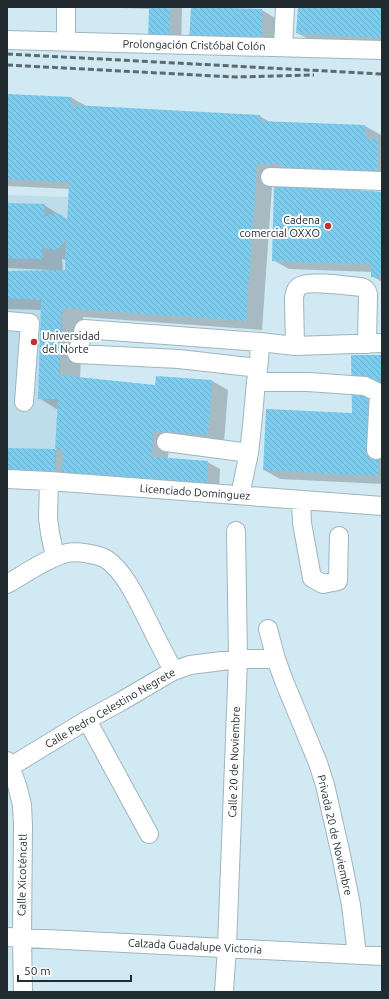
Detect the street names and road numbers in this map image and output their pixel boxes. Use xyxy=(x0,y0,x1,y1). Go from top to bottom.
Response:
street label: Prolongación Cristóbal Colón xyxy=(122,38,266,52)
street label: Licenciado Dominguez xyxy=(139,482,251,502)
street label: Calle Pedro Celestino Negrete xyxy=(43,666,177,750)
street label: Calle 20 de Noviembre xyxy=(226,706,242,818)
street label: Privada 20 de Noviembre xyxy=(315,773,355,897)
street label: Calle Xicoténcatl xyxy=(15,834,29,916)
street label: Calzada Guadalupe Victoria xyxy=(128,936,262,956)

